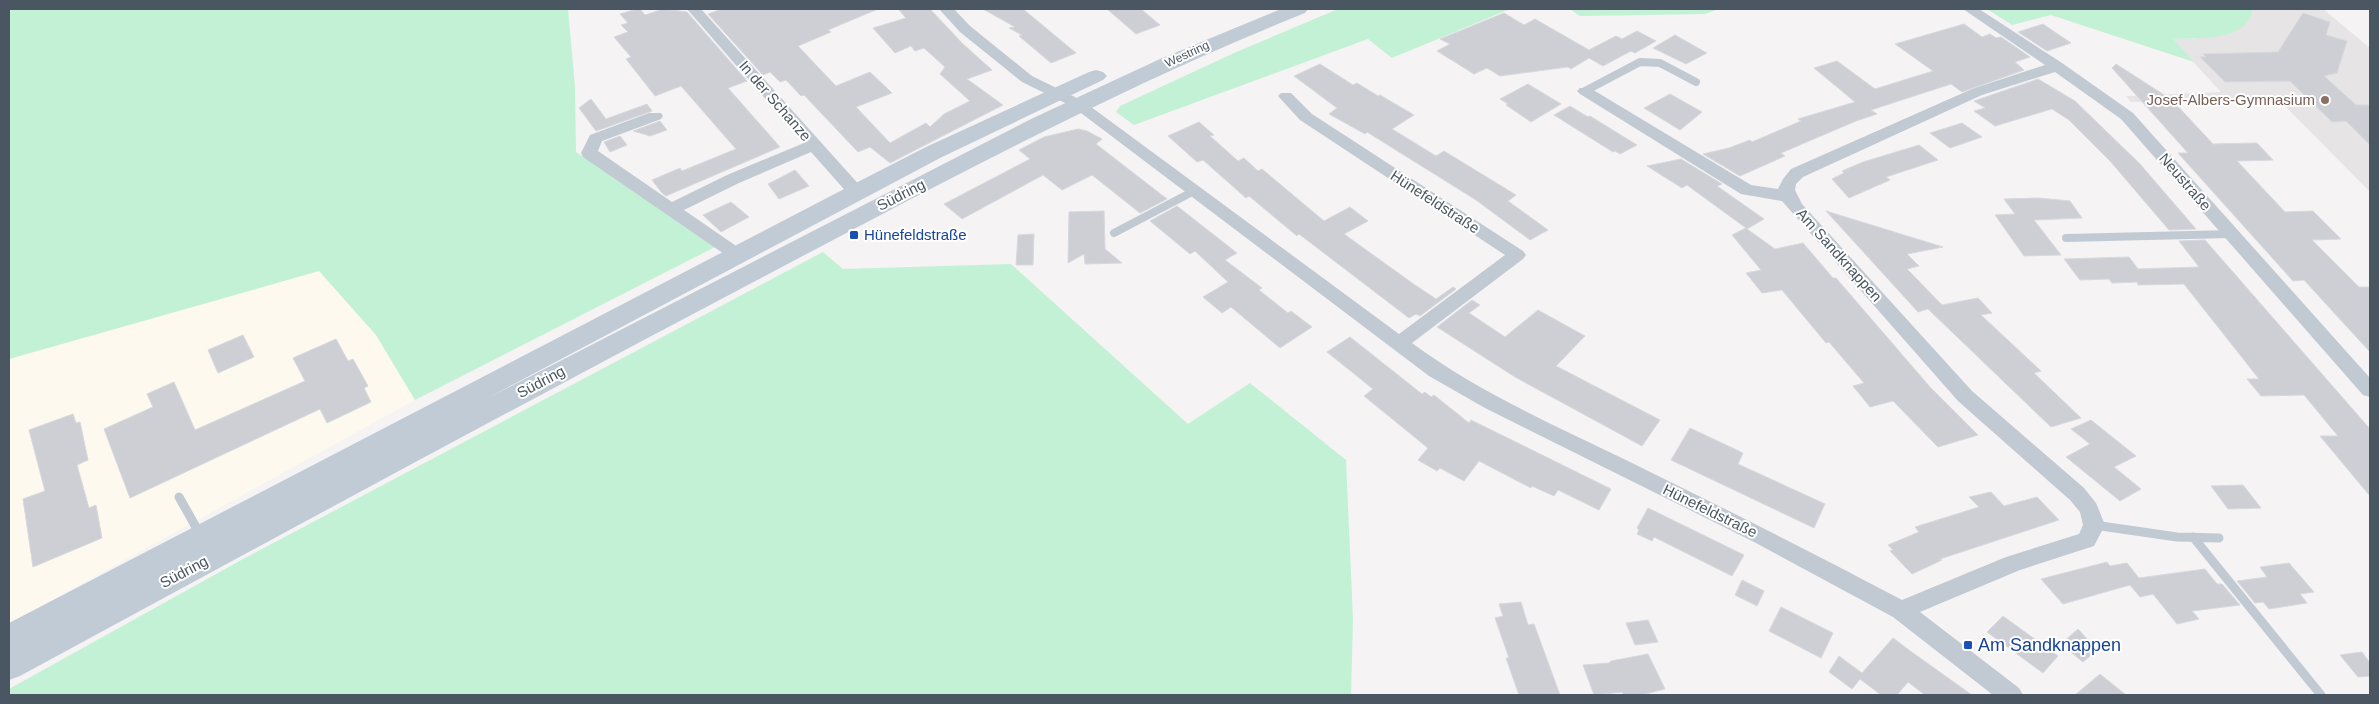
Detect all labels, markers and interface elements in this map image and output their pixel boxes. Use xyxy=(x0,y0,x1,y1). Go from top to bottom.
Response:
street label: Westring xyxy=(1163,38,1211,70)
street label: In der Schanze xyxy=(736,57,815,144)
place label: Josef-Albers-Gymnasium xyxy=(2147,91,2315,108)
marker: Josef-Albers-Gymnasium xyxy=(2319,94,2331,106)
street label: Neustraße xyxy=(2156,150,2215,214)
street label: Hünefeldstraße xyxy=(1388,167,1483,237)
street label: Südring xyxy=(874,175,928,214)
street label: Am Sandknappen xyxy=(1793,205,1886,305)
place label: Hünefeldstraße xyxy=(864,226,967,243)
marker: Hünefeldstraße xyxy=(848,229,860,241)
street label: Südring xyxy=(514,362,568,401)
street label: Hünefeldstraße xyxy=(1660,480,1760,541)
street label: Südring xyxy=(157,552,211,591)
place label: Am Sandknappen xyxy=(1978,635,2121,655)
marker: Am Sandknappen xyxy=(1962,639,1974,651)

